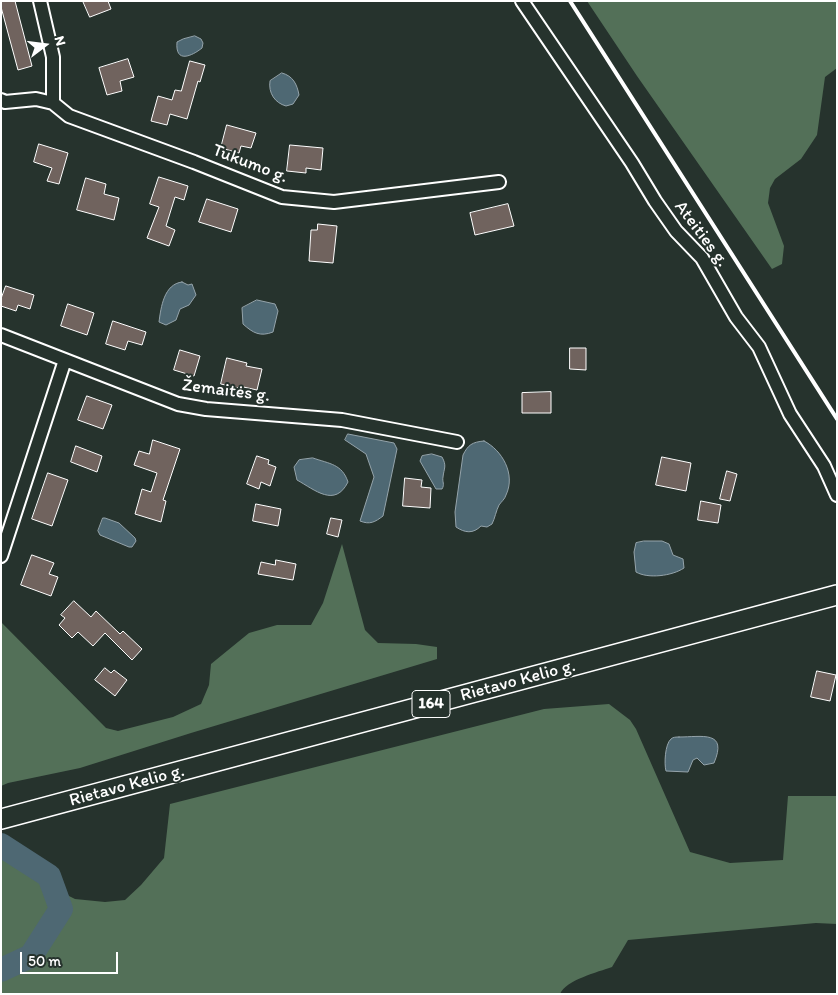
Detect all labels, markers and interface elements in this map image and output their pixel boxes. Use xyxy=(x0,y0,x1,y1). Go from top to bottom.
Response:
north arrow xyxy=(20,20,70,70)
text: N xyxy=(51,34,69,48)
street label: Tukumo g. xyxy=(209,140,291,188)
street label: Ateities g. xyxy=(669,197,733,271)
street label: Žemaitės g. xyxy=(181,375,271,407)
street label: Rietavo Kelio g. xyxy=(458,655,578,707)
road number: 164 xyxy=(412,691,450,718)
street label: Rietavo Kelio g. xyxy=(67,760,187,812)
scale bar xyxy=(22,942,120,974)
text: 50 m xyxy=(28,952,61,970)

